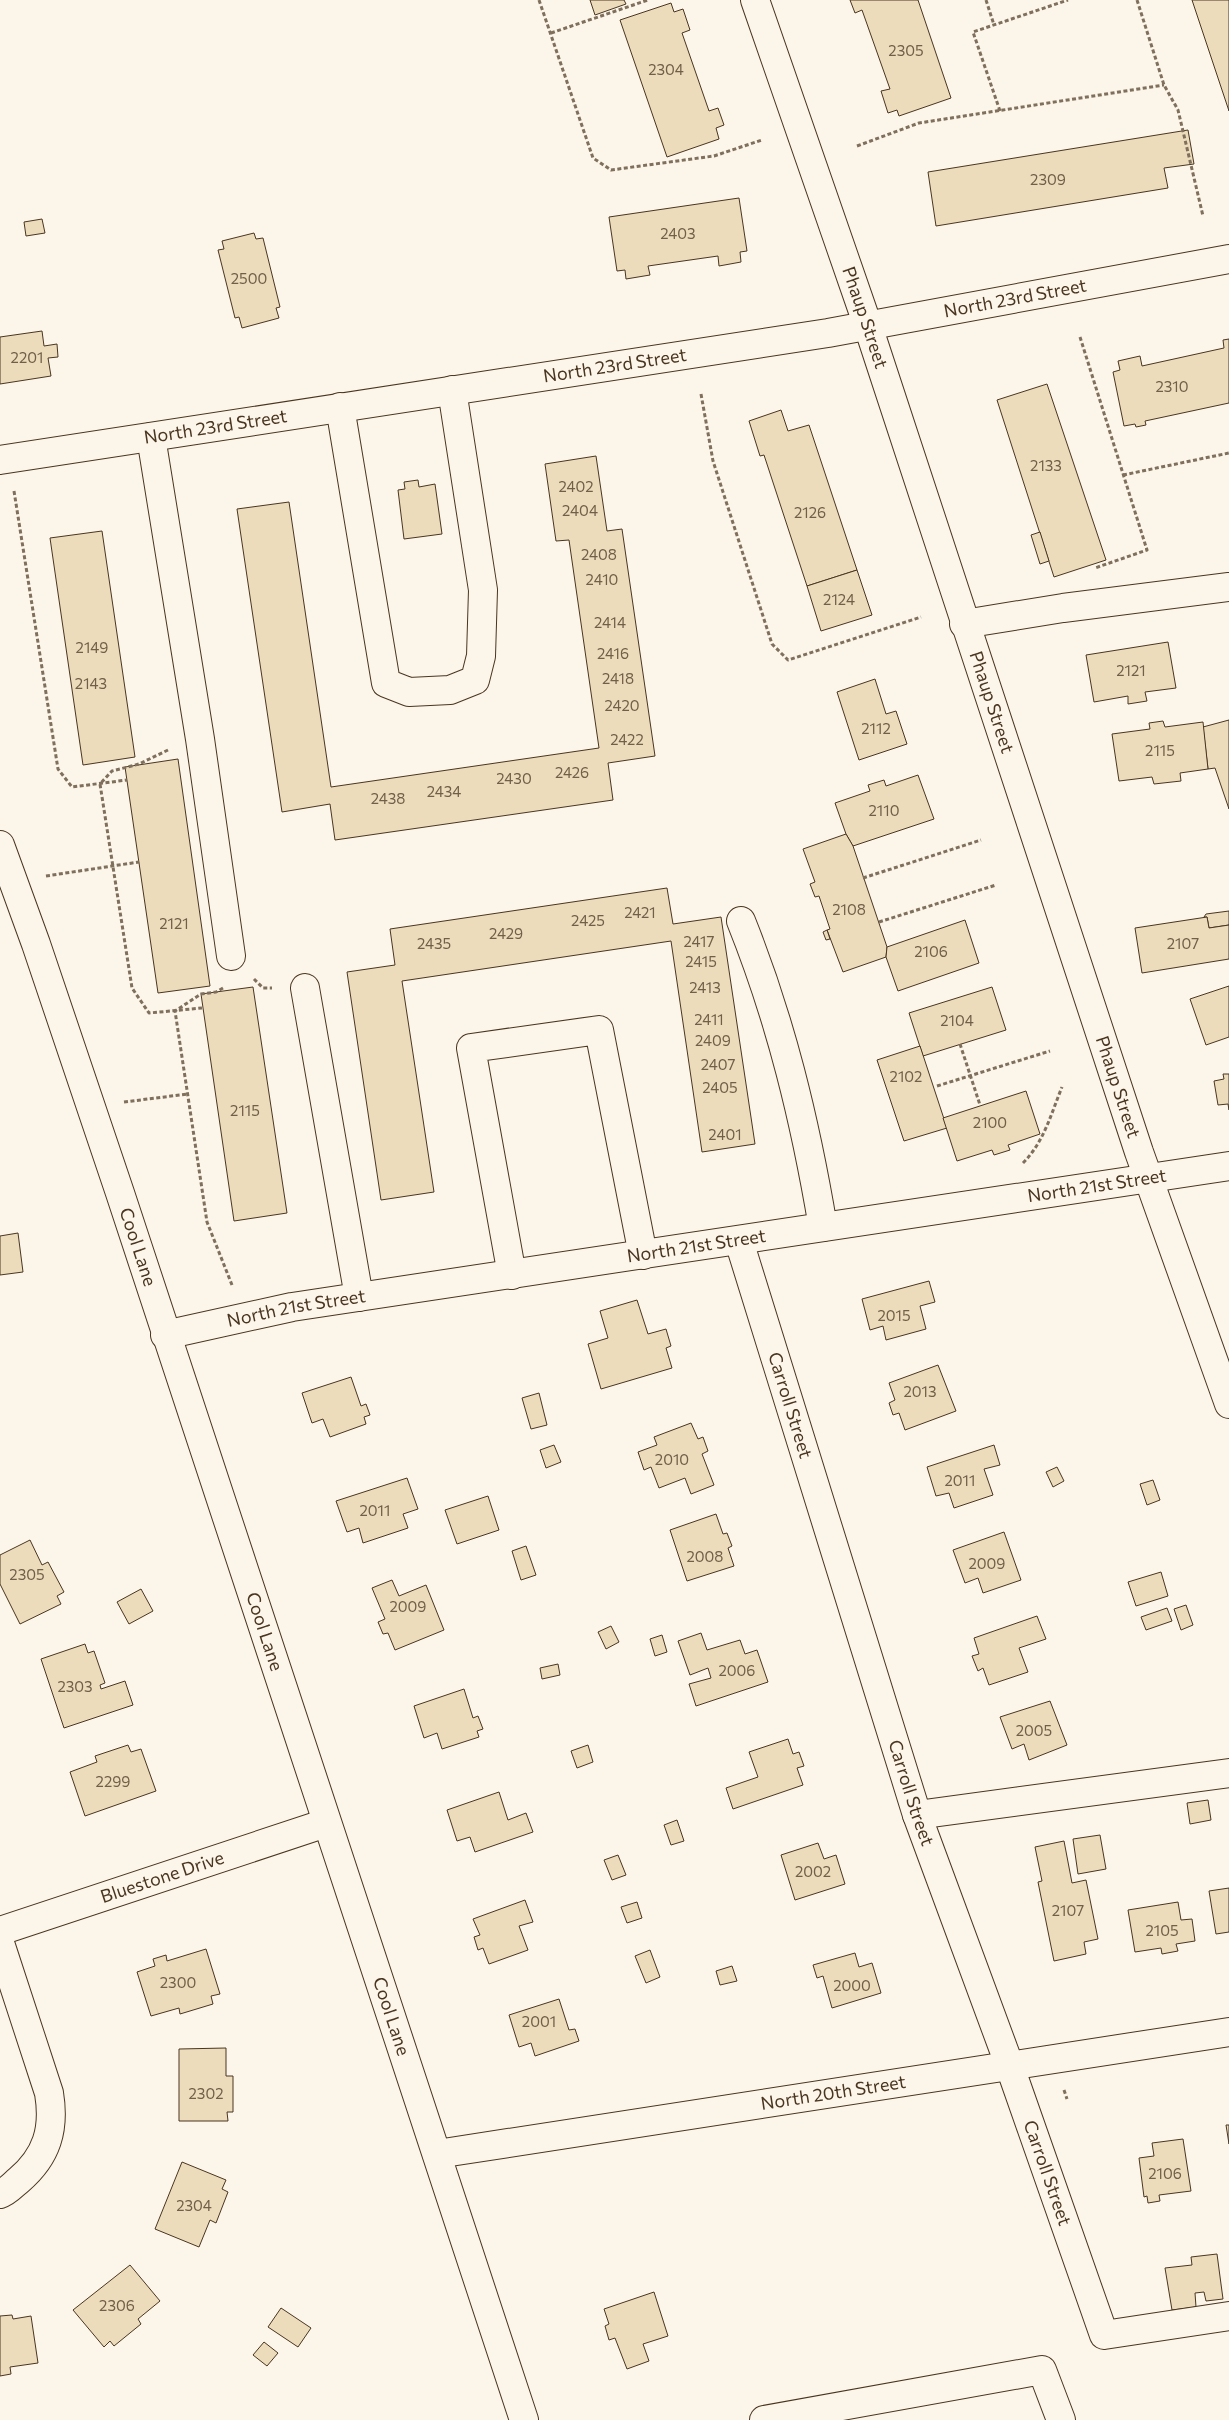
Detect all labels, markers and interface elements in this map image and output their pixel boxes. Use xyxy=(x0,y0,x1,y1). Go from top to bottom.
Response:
house number: 2305 xyxy=(888,41,924,59)
house number: 2304 xyxy=(648,60,684,78)
house number: 2309 xyxy=(1030,170,1066,188)
house number: 2403 xyxy=(660,224,696,242)
street label: Phaup Street xyxy=(838,263,893,371)
house number: 2500 xyxy=(231,269,267,287)
street label: North 23rd Street xyxy=(942,274,1088,321)
street label: North 23rd Street xyxy=(541,343,688,387)
house number: 2201 xyxy=(11,348,43,366)
house number: 2310 xyxy=(1155,377,1189,395)
street label: North 23rd Street xyxy=(142,404,288,448)
house number: 2133 xyxy=(1030,456,1062,474)
house number: 2402 xyxy=(558,477,594,495)
house number: 2404 xyxy=(562,501,598,519)
house number: 2126 xyxy=(794,503,826,521)
house number: 2408 xyxy=(581,545,617,563)
house number: 2410 xyxy=(586,570,618,588)
house number: 2124 xyxy=(823,590,855,608)
house number: 2414 xyxy=(594,613,626,631)
house number: 2149 xyxy=(76,638,108,656)
house number: 2416 xyxy=(597,644,629,662)
street label: Phaup Street xyxy=(965,648,1019,756)
house number: 2121 xyxy=(1116,661,1146,679)
house number: 2418 xyxy=(602,669,634,687)
house number: 2143 xyxy=(75,674,107,692)
house number: 2420 xyxy=(605,696,639,714)
house number: 2112 xyxy=(861,719,891,737)
house number: 2422 xyxy=(610,730,644,748)
house number: 2115 xyxy=(1145,741,1175,759)
house number: 2426 xyxy=(555,763,589,781)
house number: 2430 xyxy=(496,769,532,787)
house number: 2434 xyxy=(427,782,461,800)
house number: 2438 xyxy=(371,789,405,807)
house number: 2110 xyxy=(869,801,899,819)
house number: 2108 xyxy=(832,900,866,918)
house number: 2421 xyxy=(624,903,656,921)
house number: 2425 xyxy=(571,911,605,929)
house number: 2121 xyxy=(159,914,189,932)
house number: 2429 xyxy=(489,924,523,942)
house number: 2417 xyxy=(684,932,715,950)
house number: 2435 xyxy=(417,934,451,952)
house number: 2107 xyxy=(1167,934,1199,952)
house number: 2106 xyxy=(914,942,948,960)
house number: 2415 xyxy=(685,952,717,970)
house number: 2413 xyxy=(689,978,721,996)
house number: 2411 xyxy=(694,1010,724,1028)
house number: 2104 xyxy=(940,1011,974,1029)
house number: 2409 xyxy=(695,1031,731,1049)
street label: Phaup Street xyxy=(1092,1033,1146,1141)
house number: 2407 xyxy=(701,1055,735,1073)
house number: 2102 xyxy=(890,1067,922,1085)
house number: 2405 xyxy=(702,1078,738,1096)
house number: 2115 xyxy=(230,1101,260,1119)
house number: 2100 xyxy=(973,1113,1007,1131)
house number: 2401 xyxy=(708,1125,742,1143)
street label: North 21st Street xyxy=(1026,1164,1168,1206)
street label: Cool Lane xyxy=(116,1205,162,1289)
street label: North 21st Street xyxy=(625,1224,767,1266)
street label: North 21st Street xyxy=(225,1284,367,1331)
house number: 2015 xyxy=(877,1306,911,1324)
street label: Carroll Street xyxy=(764,1349,818,1461)
house number: 2013 xyxy=(903,1382,937,1400)
house number: 2010 xyxy=(655,1450,689,1468)
house number: 2011 xyxy=(945,1471,975,1489)
house number: 2011 xyxy=(360,1501,390,1519)
house number: 2008 xyxy=(687,1547,723,1565)
house number: 2009 xyxy=(969,1554,1005,1572)
house number: 2305 xyxy=(9,1565,45,1583)
street label: Cool Lane xyxy=(242,1589,289,1674)
house number: 2009 xyxy=(390,1597,426,1615)
house number: 2006 xyxy=(719,1661,755,1679)
house number: 2303 xyxy=(57,1677,93,1695)
house number: 2005 xyxy=(1016,1721,1052,1739)
street label: Carroll Street xyxy=(884,1737,939,1849)
house number: 2299 xyxy=(96,1772,130,1790)
street label: Bluestone Drive xyxy=(97,1846,227,1907)
house number: 2002 xyxy=(795,1862,831,1880)
house number: 2107 xyxy=(1052,1901,1084,1919)
house number: 2105 xyxy=(1145,1921,1179,1939)
house number: 2300 xyxy=(160,1973,196,1991)
street label: Cool Lane xyxy=(369,1974,415,2058)
house number: 2000 xyxy=(833,1976,871,1994)
house number: 2001 xyxy=(522,2012,556,2030)
street label: North 20th Street xyxy=(759,2070,907,2114)
house number: 2302 xyxy=(189,2084,223,2102)
street label: Carroll Street xyxy=(1020,2117,1077,2228)
house number: 2106 xyxy=(1148,2164,1182,2182)
house number: 2304 xyxy=(176,2196,212,2214)
house number: 2306 xyxy=(99,2296,135,2314)

